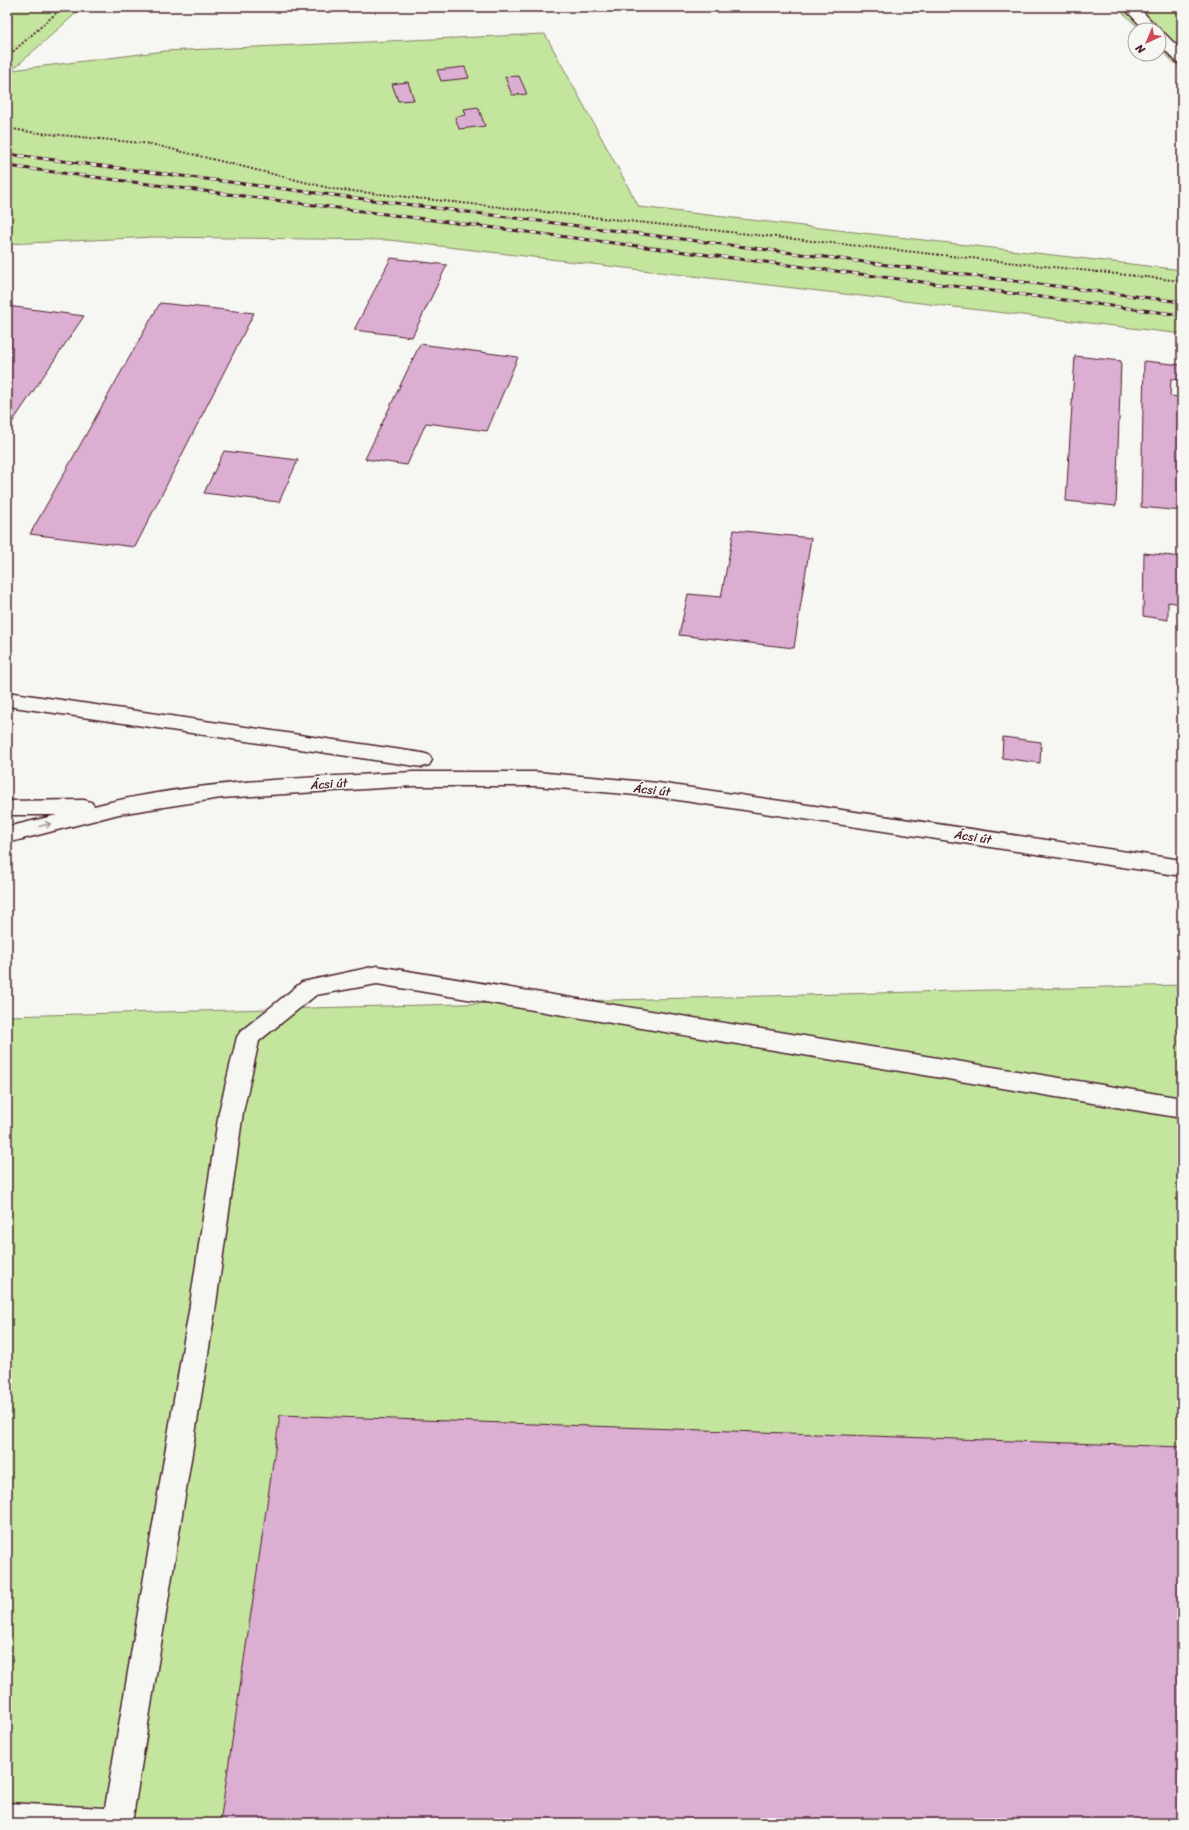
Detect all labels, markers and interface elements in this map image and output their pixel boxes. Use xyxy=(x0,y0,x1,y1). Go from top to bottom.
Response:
north arrow xyxy=(1127,22,1167,62)
text: N xyxy=(1131,39,1150,59)
street label: Ácsi út xyxy=(309,772,349,796)
street label: Ácsi út xyxy=(631,777,673,803)
one-way arrow xyxy=(38,821,51,829)
street label: Ácsi út xyxy=(952,823,994,851)

